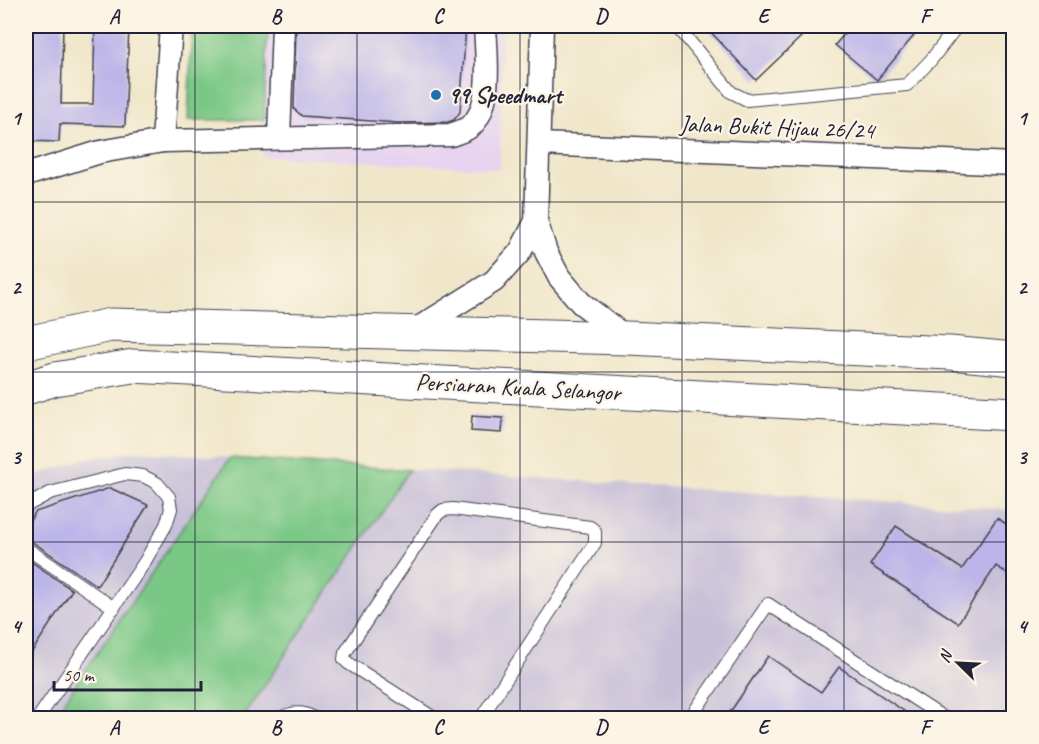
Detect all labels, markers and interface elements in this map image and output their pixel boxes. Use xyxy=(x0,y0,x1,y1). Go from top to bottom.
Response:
text: A xyxy=(109,4,121,29)
text: B xyxy=(271,4,283,29)
text: C xyxy=(433,4,445,29)
text: D xyxy=(595,4,609,29)
text: E xyxy=(758,4,772,29)
text: F xyxy=(920,4,934,29)
place label: 99 Speedmart xyxy=(448,80,565,110)
marker: 99 Speedmart xyxy=(429,88,443,102)
text: 1 xyxy=(12,106,23,131)
text: 1 xyxy=(1018,106,1029,131)
street label: Jalan Bukit Hijau 26/24 xyxy=(678,109,877,145)
text: 2 xyxy=(12,275,23,300)
text: 2 xyxy=(1018,275,1029,300)
street label: Persiaran Kuala Selangor xyxy=(415,367,624,407)
text: 3 xyxy=(12,445,23,470)
text: 3 xyxy=(1018,445,1029,470)
text: 4 xyxy=(12,614,24,639)
text: 4 xyxy=(1018,614,1030,639)
north arrow xyxy=(928,633,988,693)
text: N xyxy=(934,646,958,666)
scale bar xyxy=(54,654,201,692)
text: 50 m xyxy=(63,664,96,686)
text: A xyxy=(109,715,121,740)
text: B xyxy=(271,715,283,740)
text: C xyxy=(433,715,445,740)
text: D xyxy=(595,715,609,740)
text: E xyxy=(758,715,772,740)
text: F xyxy=(920,715,934,740)

